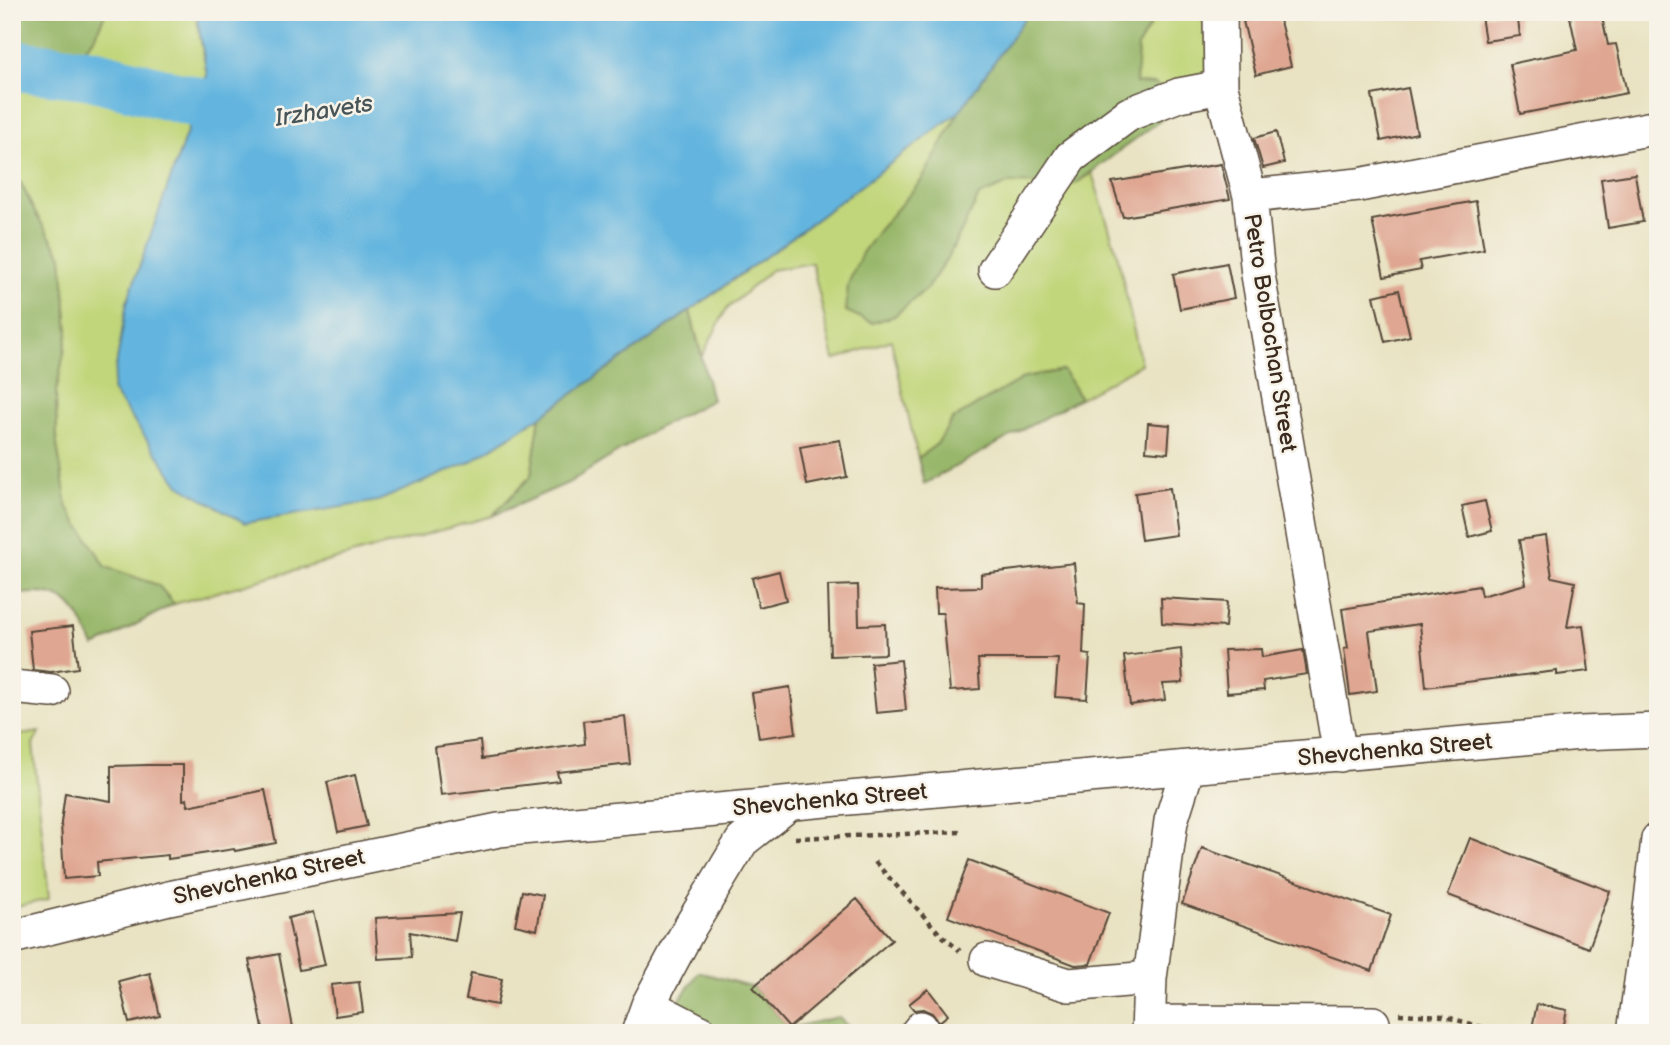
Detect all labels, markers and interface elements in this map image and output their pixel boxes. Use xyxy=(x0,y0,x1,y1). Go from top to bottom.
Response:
water label: Irzhavets xyxy=(272,89,375,133)
street label: Petro Bolbochan Street xyxy=(1237,212,1303,454)
street label: Shevchenka Street xyxy=(1296,728,1494,772)
street label: Shevchenka Street xyxy=(731,778,929,822)
street label: Shevchenka Street xyxy=(171,843,367,911)

